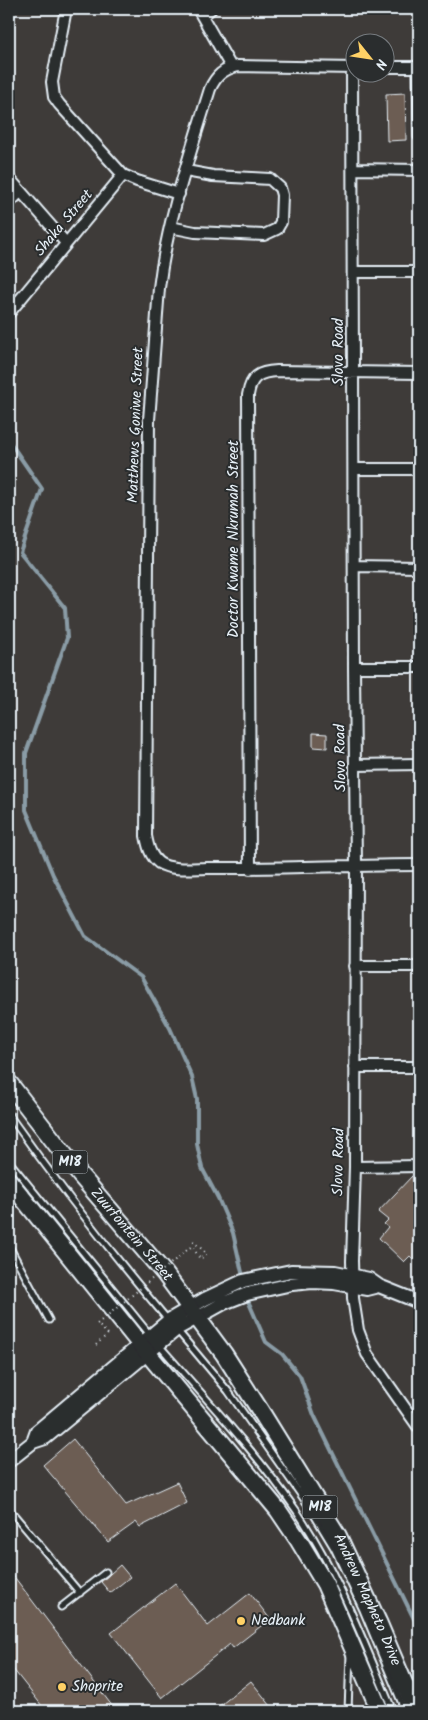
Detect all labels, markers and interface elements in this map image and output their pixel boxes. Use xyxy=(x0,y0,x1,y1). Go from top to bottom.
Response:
north arrow xyxy=(346,32,396,82)
text: N xyxy=(369,55,392,73)
street label: Shaka Street xyxy=(29,184,99,262)
street label: Slovo Road xyxy=(327,318,351,386)
street label: Matthews Goniwe Street xyxy=(121,346,151,503)
street label: Doctor Kwame Nkrumah Street xyxy=(222,440,246,638)
street label: Slovo Road xyxy=(328,723,354,792)
street label: Slovo Road xyxy=(326,1127,352,1196)
road number: M18 xyxy=(52,1150,88,1174)
street label: Zuurfontein Street xyxy=(84,1182,179,1287)
road number: M18 xyxy=(302,1495,338,1518)
street label: Andrew Mapheto Drive xyxy=(326,1530,408,1670)
place label: Nedbank xyxy=(251,1609,306,1633)
marker: Nedbank xyxy=(235,1615,247,1627)
place label: Shoprite xyxy=(72,1675,123,1699)
marker: Shoprite xyxy=(56,1681,68,1693)

